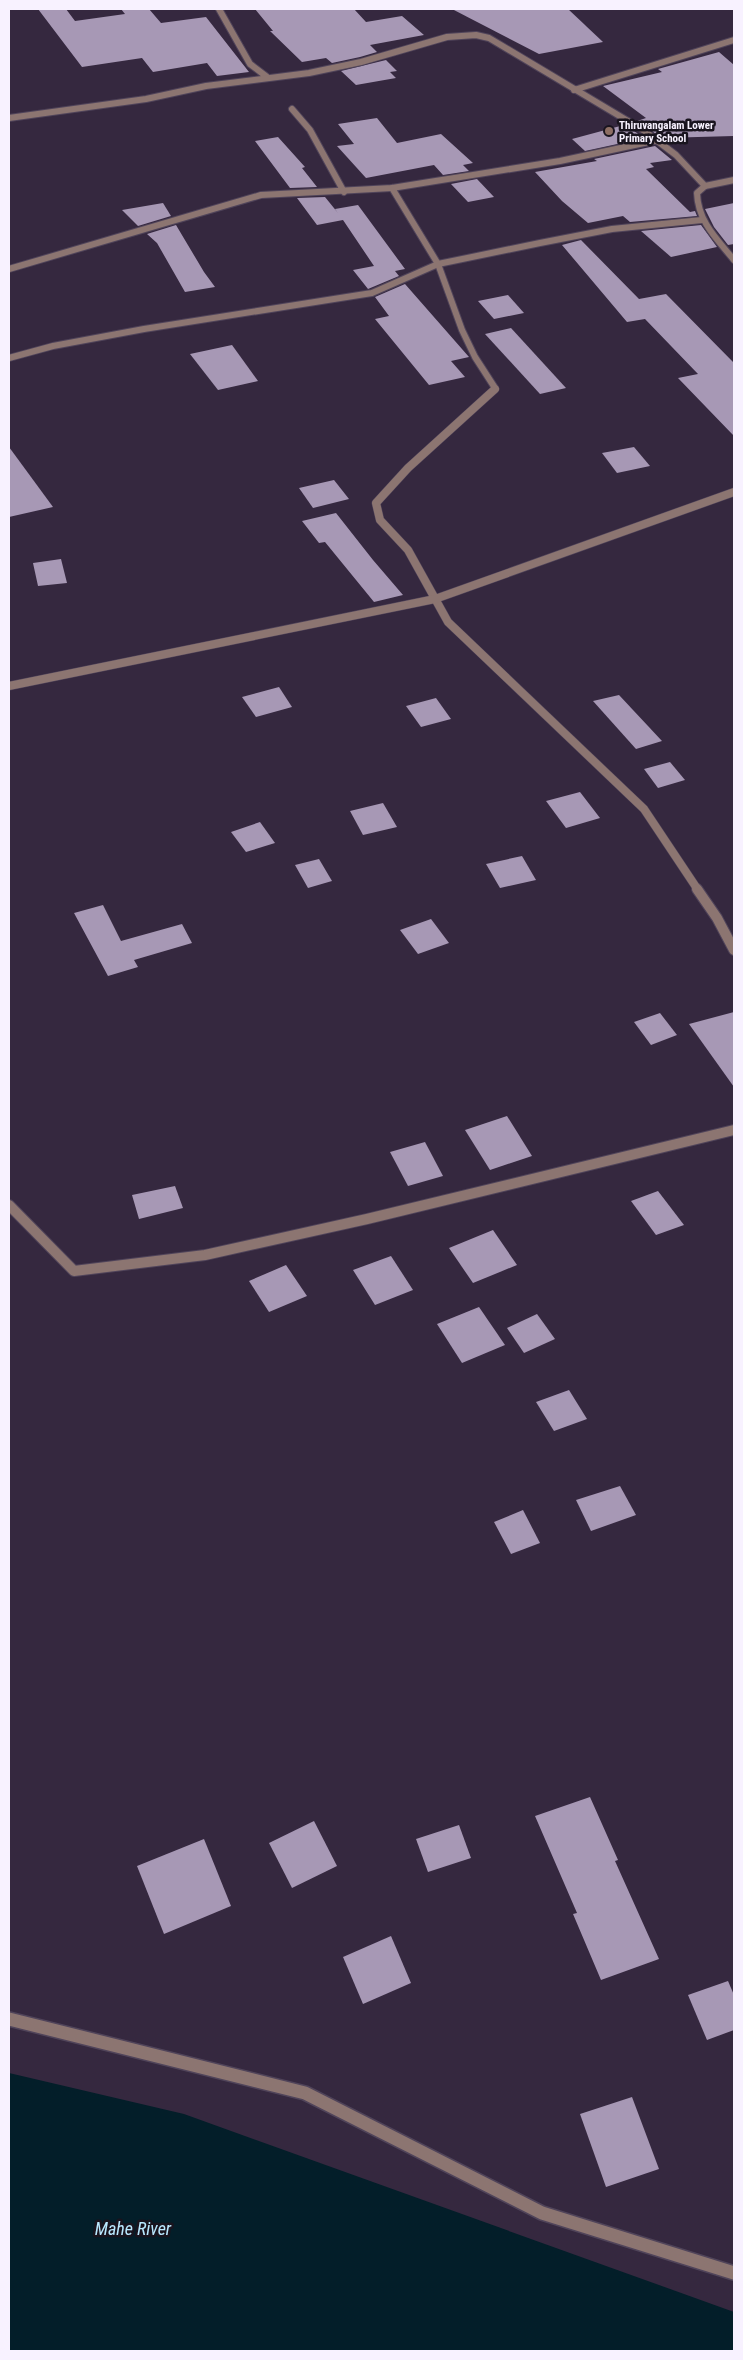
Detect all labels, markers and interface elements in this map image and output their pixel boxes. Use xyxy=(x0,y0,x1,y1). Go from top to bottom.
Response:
place label: Thiruvangalam Lower Primary School xyxy=(619,119,714,145)
marker: Thiruvangalam Lower Primary School xyxy=(603,125,615,137)
water label: Mahe River xyxy=(95,2218,172,2239)

